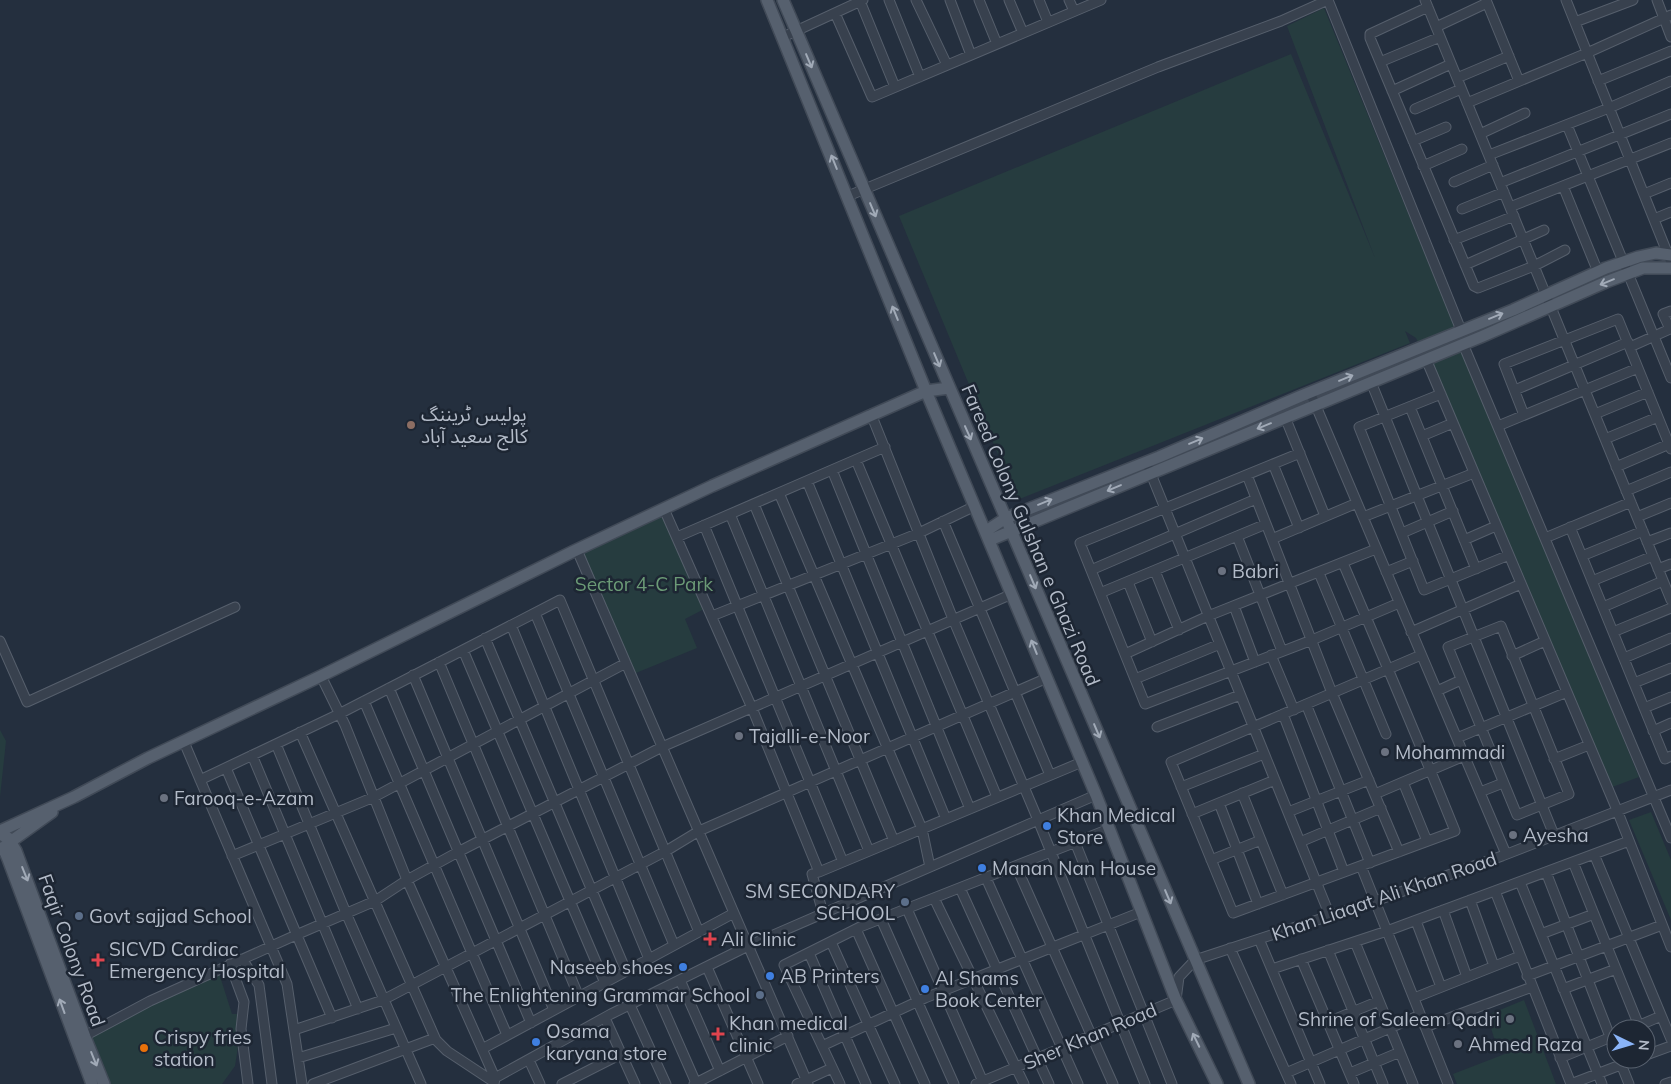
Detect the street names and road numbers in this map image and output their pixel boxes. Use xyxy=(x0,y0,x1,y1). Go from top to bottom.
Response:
street label: Fareed Colony Gulshan e Ghazi Road xyxy=(956,381,1106,689)
street label: Khan Liaqat Ali Khan Road xyxy=(1268,846,1500,946)
street label: Faqir Colony Road xyxy=(33,870,111,1030)
street label: Sher Khan Road xyxy=(1020,997,1160,1075)

